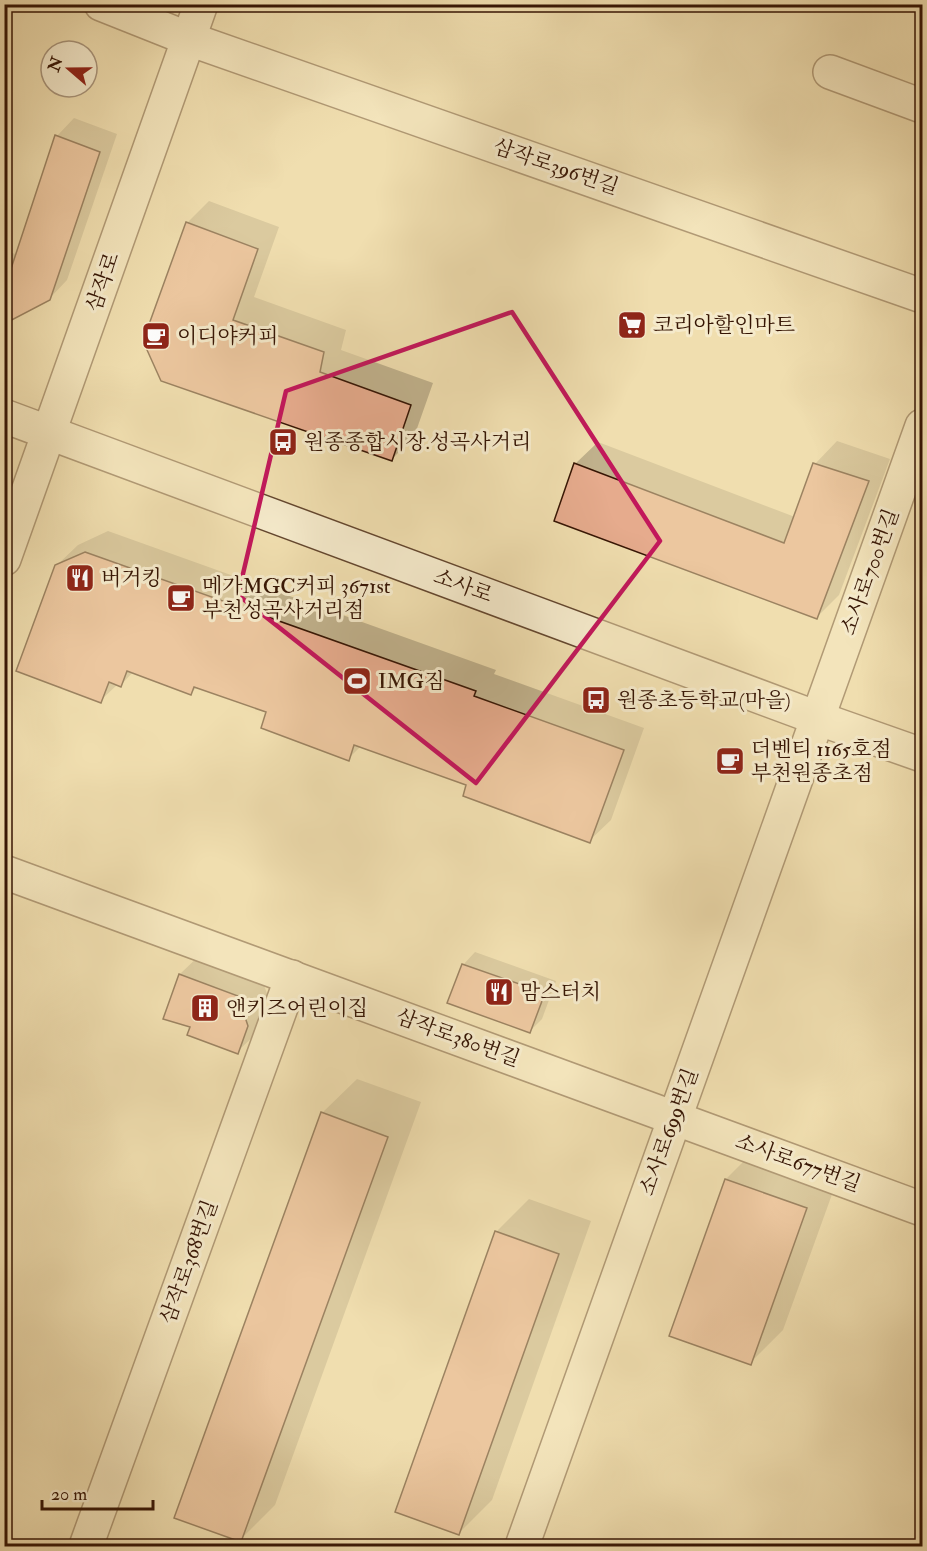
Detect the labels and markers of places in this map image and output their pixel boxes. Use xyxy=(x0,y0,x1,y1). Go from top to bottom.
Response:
supermarket icon: 코리아할인마트 xyxy=(616,309,648,341)
place label: 코리아할인마트 xyxy=(653,312,795,339)
cafe icon: 이디야커피 xyxy=(140,320,172,352)
place label: 이디야커피 xyxy=(177,323,278,350)
bus stop icon: 원종종합시장.성곡사거리 xyxy=(267,426,299,458)
place label: 원종종합시장.성곡사거리 xyxy=(304,429,531,456)
restaurant icon: 버거킹 xyxy=(64,562,96,594)
place label: 버거킹 xyxy=(101,565,162,592)
place label: 메가MGC커피 3671st 부천성곡사거리점 xyxy=(202,573,391,624)
cafe icon: 메가MGC커피 3671st 부천성곡사거리점 xyxy=(165,582,197,614)
sports icon: IMG짐 xyxy=(341,665,373,697)
place label: IMG짐 xyxy=(378,668,445,695)
bus stop icon: 원종초등학교(마을) xyxy=(580,684,612,716)
place label: 원종초등학교(마을) xyxy=(617,687,791,714)
place label: 더벤티 1165호점 부천원종초점 xyxy=(751,736,892,787)
cafe icon: 더벤티 1165호점 부천원종초점 xyxy=(714,745,746,777)
restaurant icon: 맘스터치 xyxy=(483,976,515,1008)
place label: 맘스터치 xyxy=(520,979,601,1006)
building icon: 앤키즈어린이집 xyxy=(189,992,221,1024)
place label: 앤키즈어린이집 xyxy=(226,995,368,1022)

